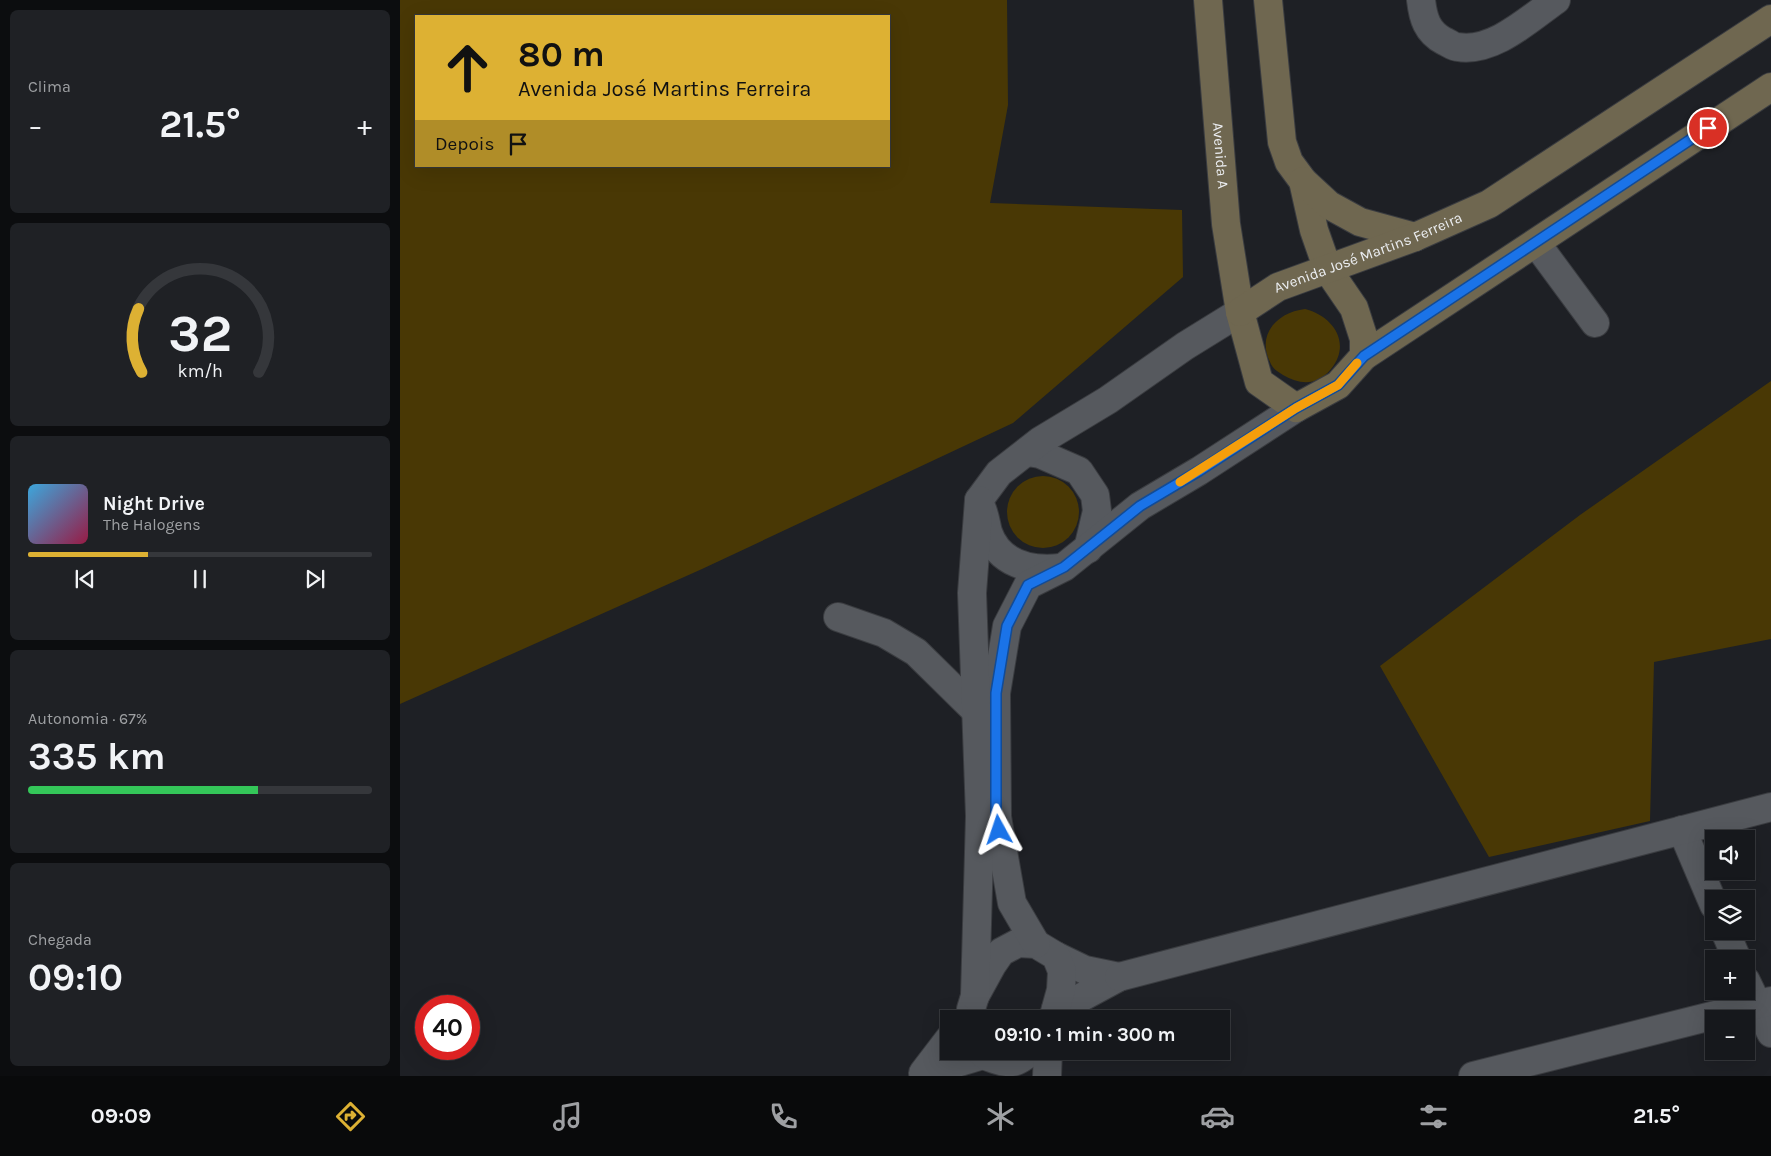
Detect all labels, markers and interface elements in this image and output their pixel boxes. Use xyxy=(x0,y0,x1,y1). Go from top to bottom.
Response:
text: 80 m xyxy=(518,34,605,75)
icon: ahead xyxy=(435,35,500,100)
text: Avenida José Martins Ferreira xyxy=(518,76,811,102)
text: Clima xyxy=(28,77,71,96)
text: 21.5° xyxy=(159,102,241,147)
pin xyxy=(1687,107,1729,149)
text: − xyxy=(28,109,43,142)
text: + xyxy=(357,109,372,142)
icon: arrive xyxy=(1694,114,1722,142)
street label: Avenida A xyxy=(1209,122,1232,190)
icon: arrive xyxy=(504,130,532,158)
text: Depois xyxy=(435,133,494,155)
street label: Avenida José Martins Ferreira xyxy=(1272,208,1465,297)
text: 32 xyxy=(168,303,232,364)
text: km/h xyxy=(177,361,223,382)
text: Night Drive xyxy=(103,493,205,515)
text: The Halogens xyxy=(103,515,201,534)
icon: previous xyxy=(71,565,99,593)
icon: pause xyxy=(186,565,214,593)
icon: next xyxy=(301,565,329,593)
text: Autonomia · 67% xyxy=(28,709,147,728)
text: 335 km xyxy=(28,734,166,779)
position arrow xyxy=(972,803,1024,855)
map controls xyxy=(1705,830,1755,1060)
button: sound xyxy=(1705,830,1755,880)
button: layers xyxy=(1705,890,1755,940)
text: Chegada xyxy=(28,930,92,949)
button: + xyxy=(1705,950,1755,1000)
text: 09:10 xyxy=(28,955,123,1000)
speed limit sign: 40 xyxy=(415,995,480,1060)
button: − xyxy=(1705,1010,1755,1060)
text: 09:10 · 1 min · 300 m xyxy=(994,1024,1176,1046)
icon: directions xyxy=(333,1099,368,1134)
icon: music xyxy=(550,1099,585,1134)
icon: phone xyxy=(766,1099,801,1134)
icon: climate xyxy=(983,1099,1018,1134)
icon: car xyxy=(1200,1099,1235,1134)
icon: filters xyxy=(1416,1099,1451,1134)
text: 09:09 xyxy=(91,1103,151,1129)
text: 21.5° xyxy=(1633,1103,1680,1129)

